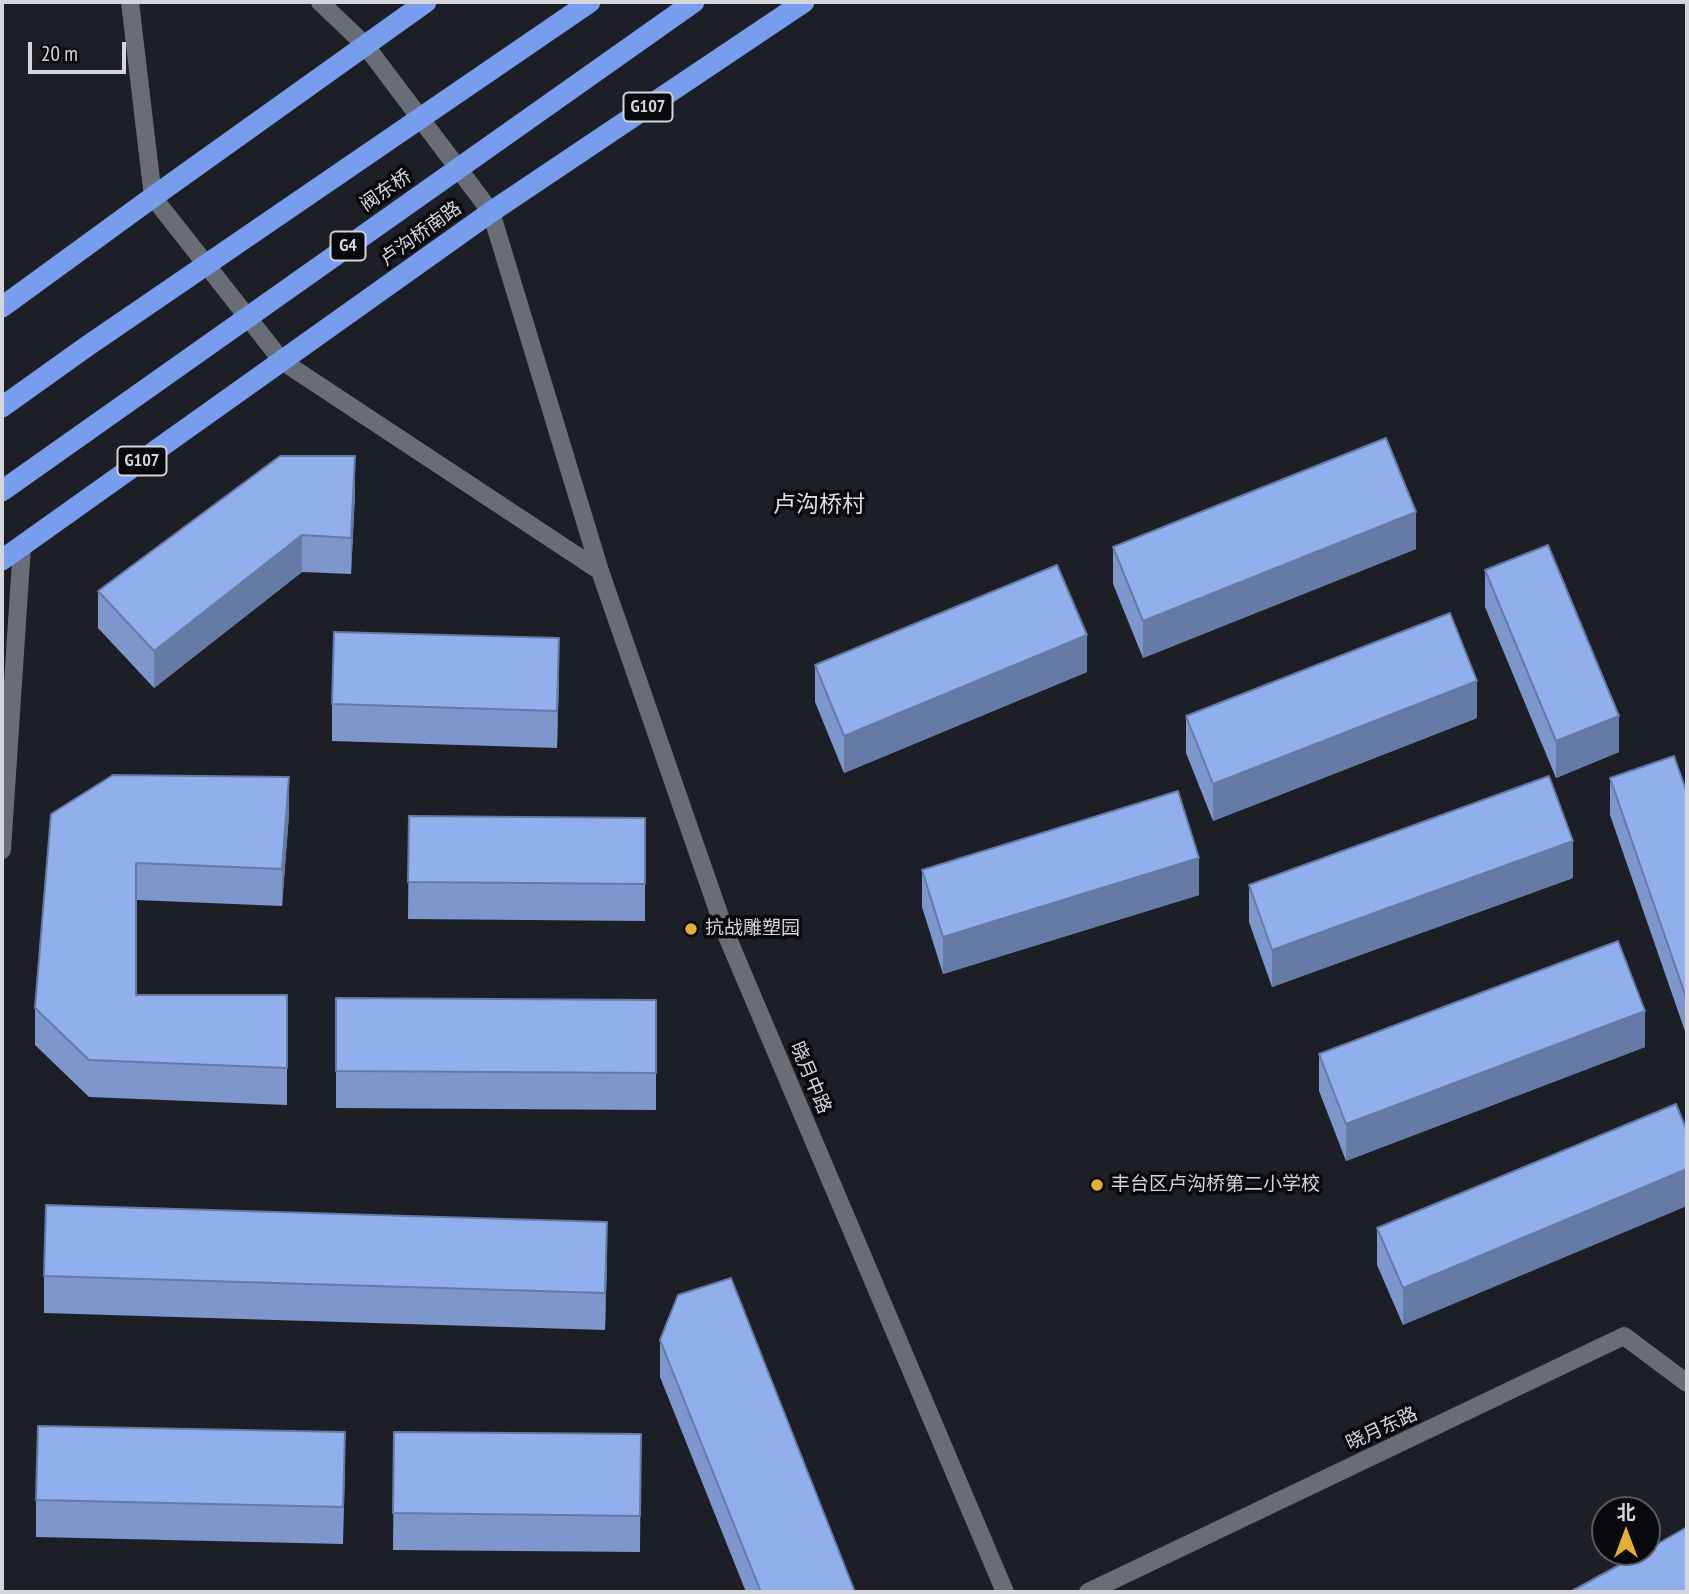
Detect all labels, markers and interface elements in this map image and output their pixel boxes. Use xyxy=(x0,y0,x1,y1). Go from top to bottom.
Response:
scale bar xyxy=(32,28,130,72)
text: 20 m xyxy=(41,40,78,67)
road number: G107 xyxy=(624,92,672,122)
street label: 阀东桥 xyxy=(356,165,416,217)
street label: 卢沟桥南路 xyxy=(376,197,466,271)
road number: G4 xyxy=(330,232,366,260)
road number: G107 xyxy=(118,447,166,476)
district label: 卢沟桥村 xyxy=(773,491,865,519)
place label: 抗战雕塑园 xyxy=(705,918,800,940)
marker: 抗战雕塑园 xyxy=(683,921,699,937)
street label: 晓月中路 xyxy=(785,1039,835,1117)
place label: 丰台区卢沟桥第二小学校 xyxy=(1111,1174,1320,1196)
marker: 丰台区卢沟桥第二小学校 xyxy=(1089,1177,1105,1193)
street label: 晓月东路 xyxy=(1343,1403,1421,1455)
north arrow xyxy=(1591,1496,1661,1566)
text: 北 xyxy=(1616,1500,1636,1524)

